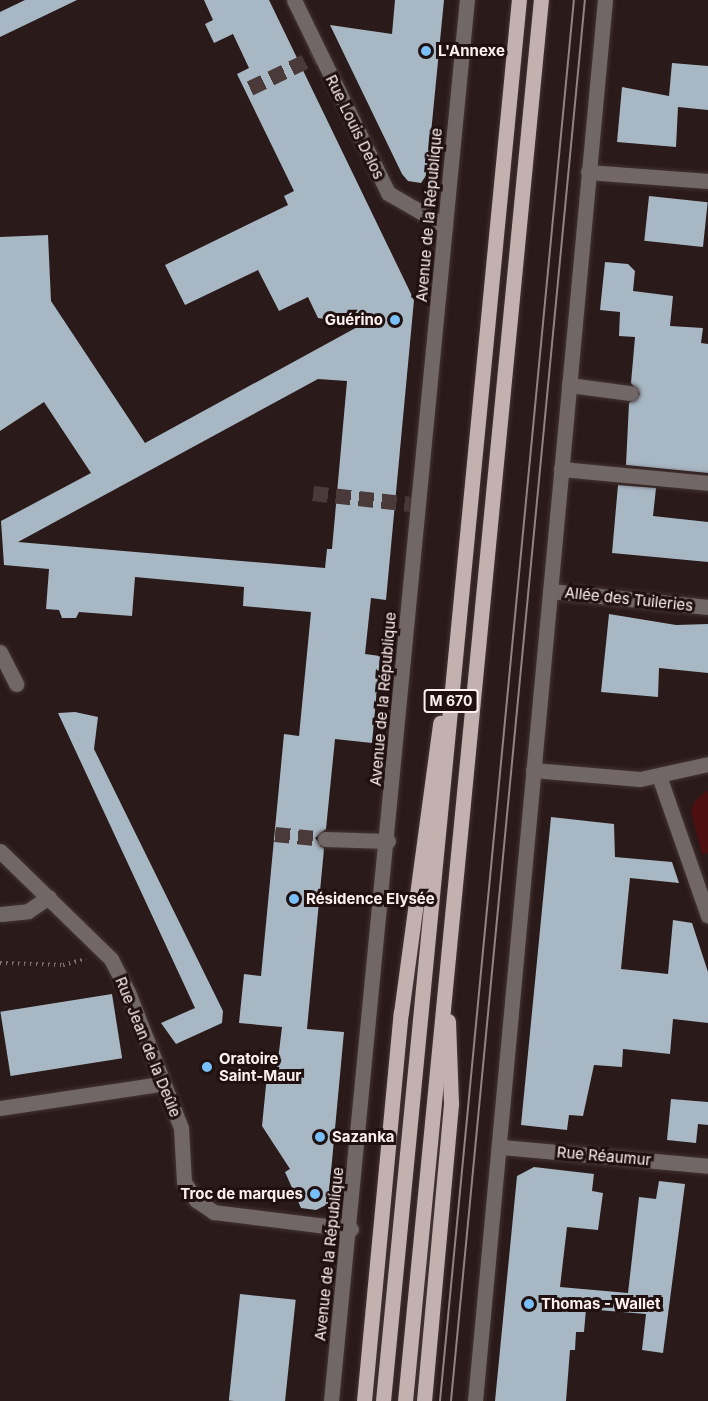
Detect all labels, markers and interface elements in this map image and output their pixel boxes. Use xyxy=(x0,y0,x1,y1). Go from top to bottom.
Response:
place label: L'Annexe xyxy=(438,42,505,60)
marker: L'Annexe xyxy=(419,44,433,58)
street label: Rue Louis Delos xyxy=(322,72,388,182)
street label: Avenue de la République xyxy=(412,127,446,303)
place label: Guérino xyxy=(325,311,383,329)
marker: Guérino xyxy=(388,313,402,327)
street label: Allée des Tuileries xyxy=(564,583,694,615)
street label: Avenue de la République xyxy=(366,611,400,787)
road number: M 670 xyxy=(422,690,480,712)
place label: Résidence Elysée xyxy=(306,890,435,908)
marker: Résidence Elysée xyxy=(287,892,301,906)
street label: Rue Jean de la Deûle xyxy=(112,974,184,1120)
place label: Oratoire Saint-Maur xyxy=(219,1049,301,1084)
marker: Oratoire Saint-Maur xyxy=(200,1060,214,1074)
place label: Sazanka xyxy=(332,1128,395,1146)
marker: Sazanka xyxy=(313,1130,327,1144)
street label: Rue Réaumur xyxy=(556,1143,652,1169)
street label: Avenue de la République xyxy=(311,1166,347,1342)
place label: Troc de marques xyxy=(180,1185,303,1203)
marker: Troc de marques xyxy=(308,1187,322,1201)
place label: Thomas - Wallet xyxy=(541,1295,660,1313)
marker: Thomas - Wallet xyxy=(522,1297,536,1311)

